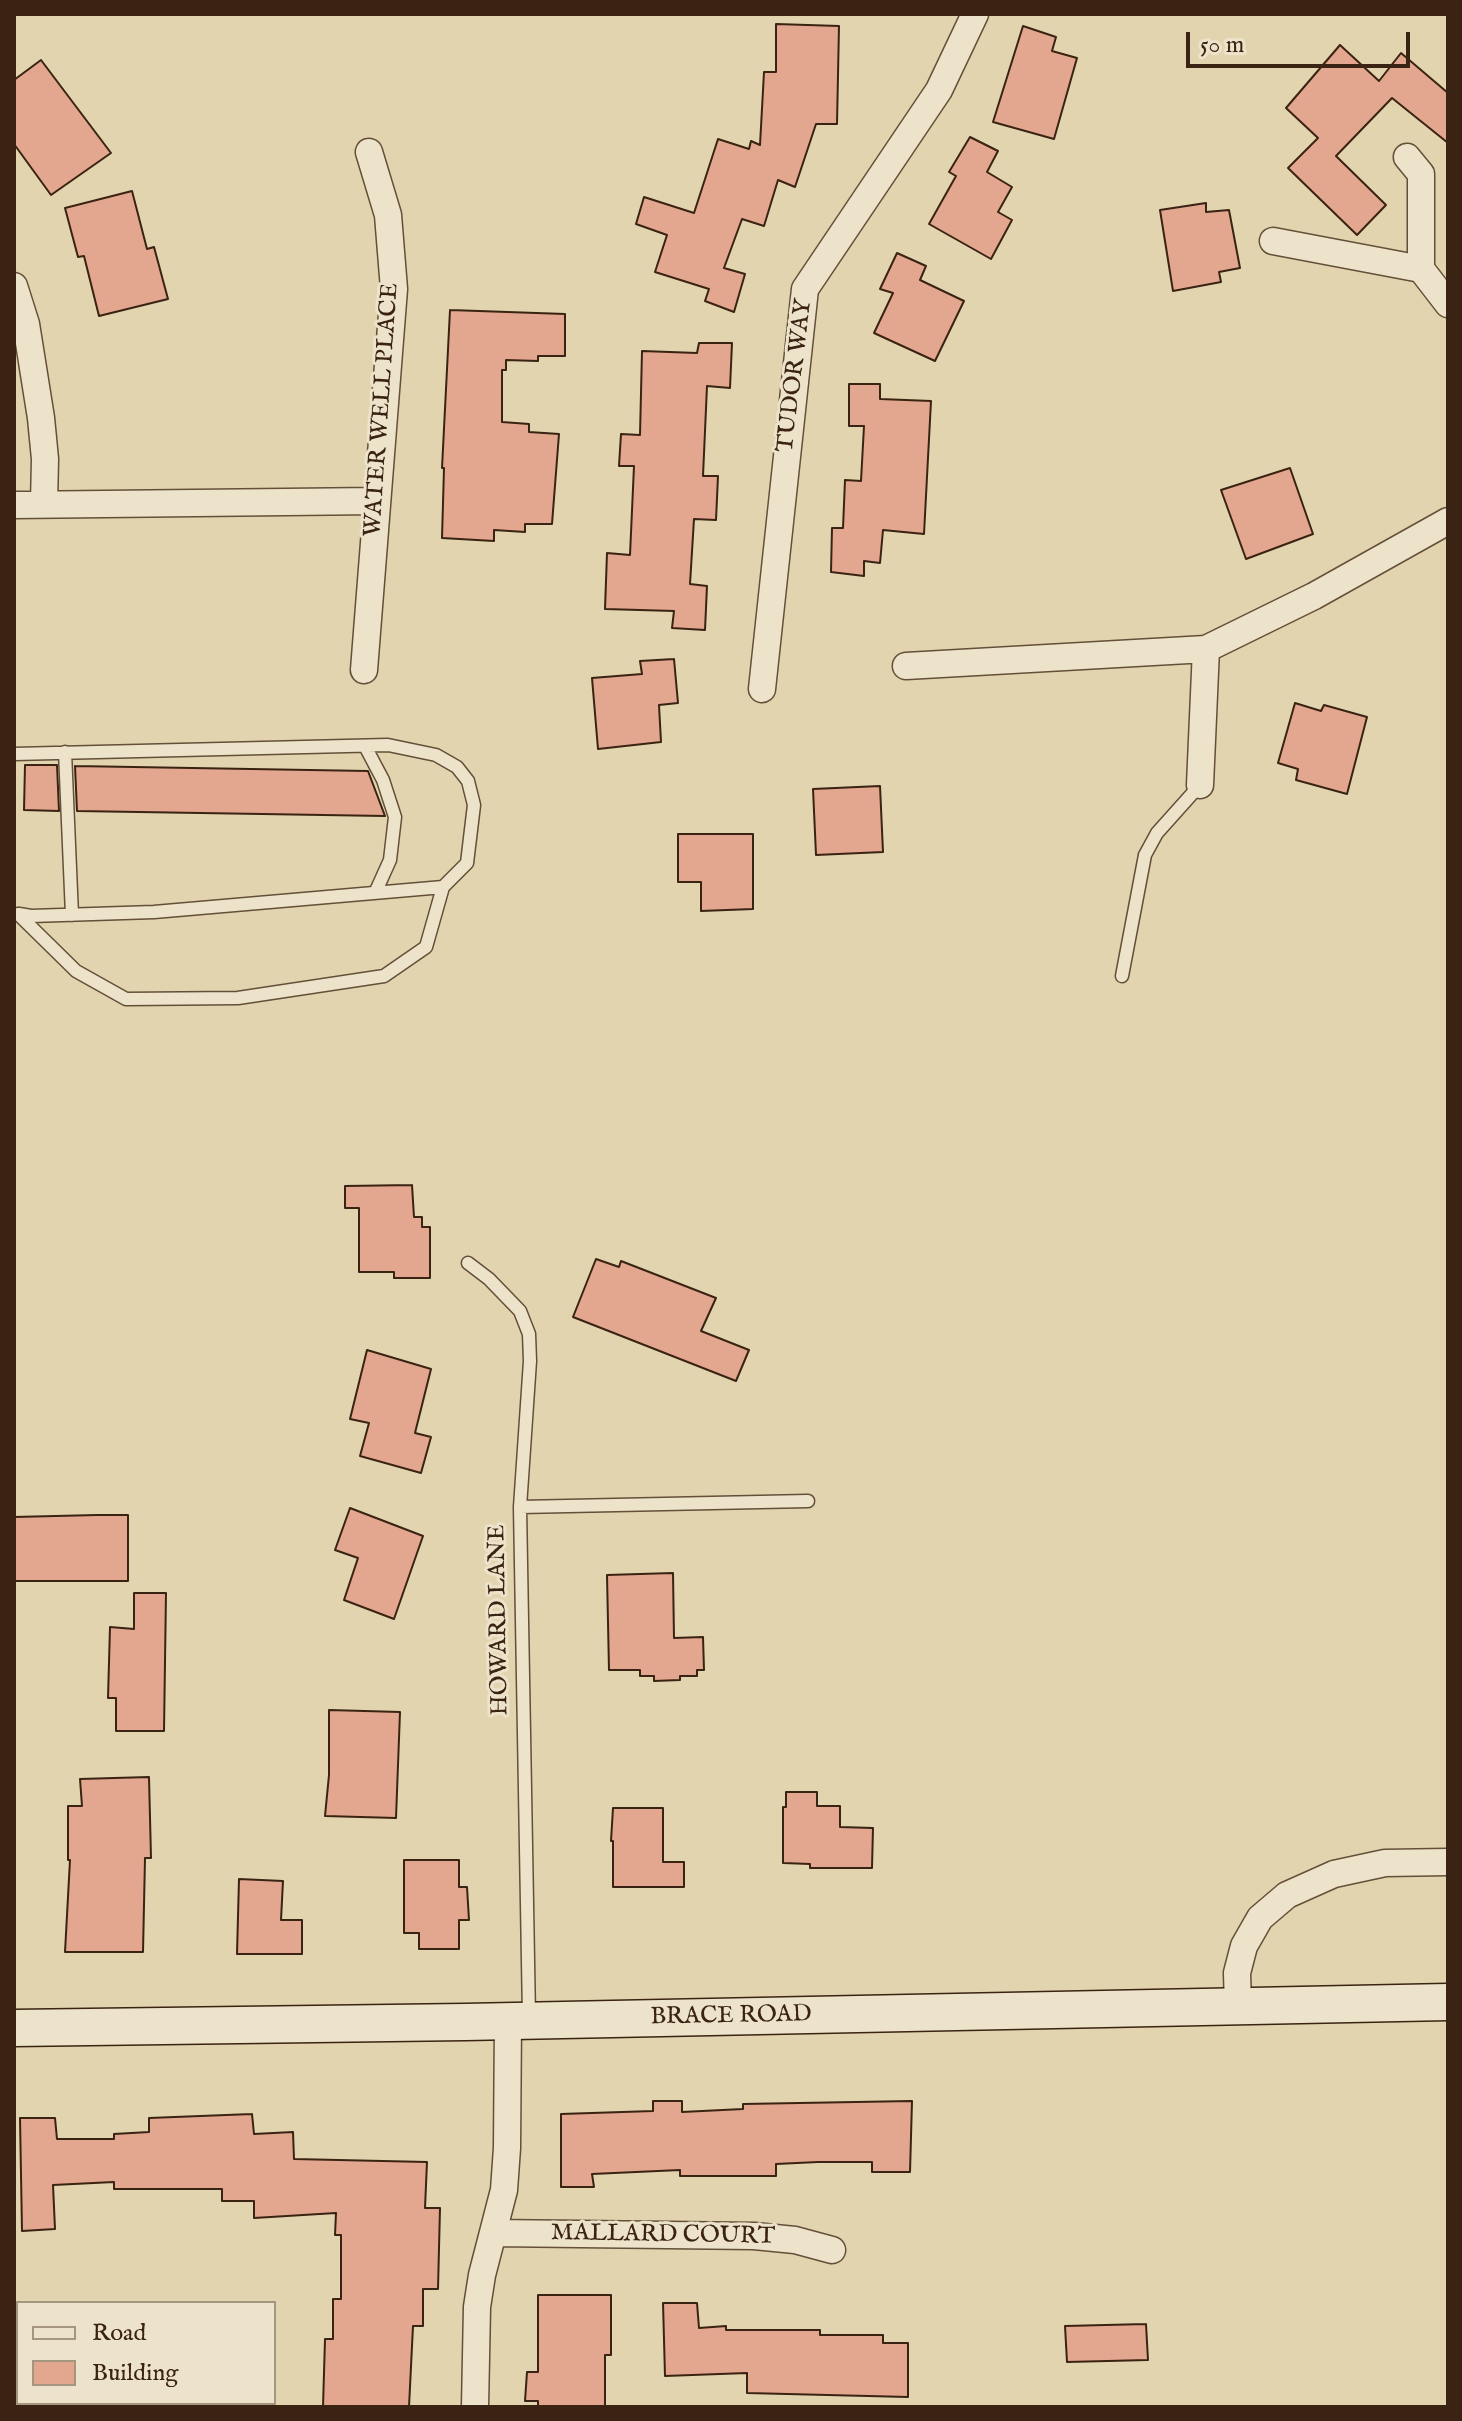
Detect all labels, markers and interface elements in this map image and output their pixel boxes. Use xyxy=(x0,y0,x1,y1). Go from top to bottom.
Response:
scale bar xyxy=(1190,16,1414,66)
text: 50 m xyxy=(1200,30,1244,61)
street label: WATER WELL PLACE xyxy=(360,282,406,538)
street label: TUDOR WAY xyxy=(772,298,820,454)
street label: HOWARD LANE xyxy=(484,1524,516,1716)
street label: BRACE ROAD xyxy=(650,2001,812,2033)
street label: MALLARD COURT xyxy=(551,2220,775,2252)
legend xyxy=(16,2301,276,2405)
text: Road xyxy=(92,2318,146,2349)
text: Building xyxy=(92,2358,178,2389)

